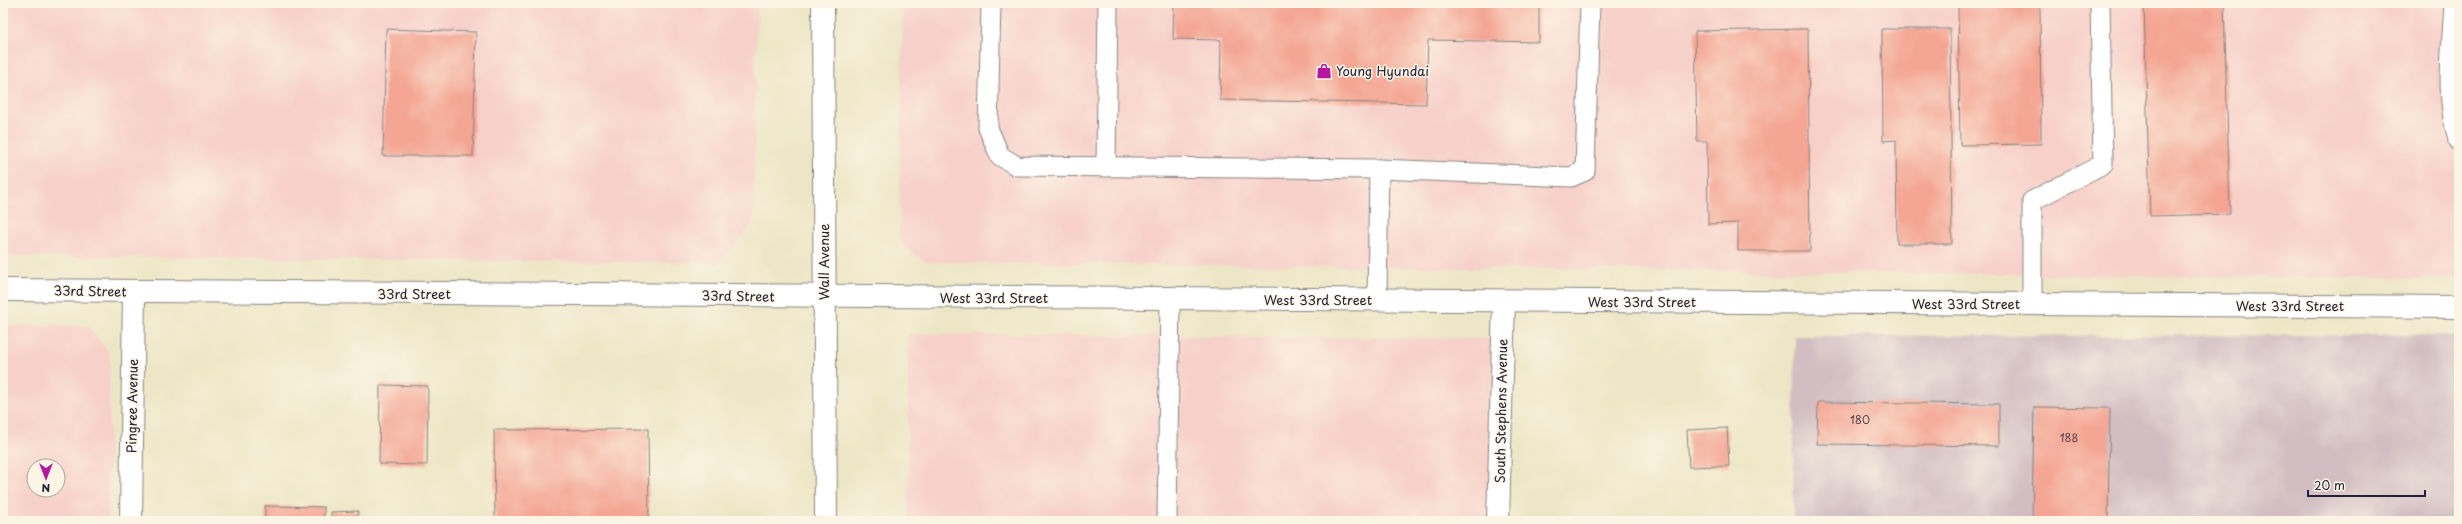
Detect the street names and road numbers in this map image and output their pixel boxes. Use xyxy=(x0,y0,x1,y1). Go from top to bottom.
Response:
street label: Wall Avenue xyxy=(814,224,833,300)
street label: 33rd Street xyxy=(53,280,127,301)
street label: 33rd Street xyxy=(377,284,451,303)
street label: 33rd Street xyxy=(701,285,775,306)
street label: West 33rd Street xyxy=(940,288,1048,307)
street label: West 33rd Street xyxy=(1264,290,1372,309)
street label: West 33rd Street xyxy=(1588,292,1696,311)
street label: West 33rd Street xyxy=(1912,294,2020,313)
street label: West 33rd Street xyxy=(2236,296,2344,315)
street label: South Stephens Avenue xyxy=(1490,339,1511,483)
street label: Pingree Avenue xyxy=(121,359,142,453)

